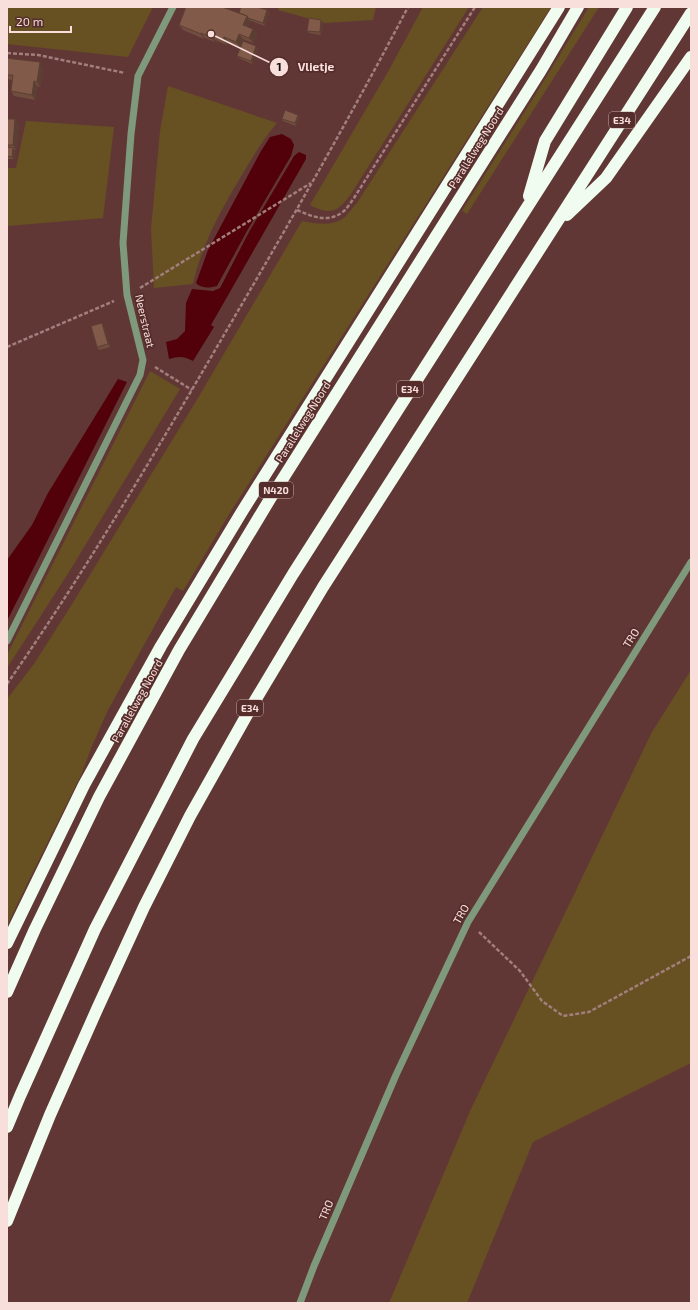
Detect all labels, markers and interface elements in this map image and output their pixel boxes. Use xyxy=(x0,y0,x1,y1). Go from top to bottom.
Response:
scale bar xyxy=(10,8,71,34)
text: 20 m xyxy=(16,14,43,28)
callout: Vlietje xyxy=(269,55,342,79)
text: 1 xyxy=(276,59,282,73)
text: Vlietje xyxy=(298,59,335,74)
street label: Parallelweg Noord xyxy=(445,105,506,191)
road number: E34 xyxy=(609,112,635,128)
street label: Neerstraat xyxy=(133,293,158,349)
street label: Parallelweg Noord xyxy=(272,379,333,465)
road number: E34 xyxy=(397,381,423,397)
road number: N420 xyxy=(259,482,293,498)
street label: TRO xyxy=(620,626,642,650)
street label: Parallelweg Noord xyxy=(108,657,165,745)
road number: E34 xyxy=(237,700,263,716)
street label: TRO xyxy=(450,902,471,926)
street label: TRO xyxy=(316,1198,336,1222)

